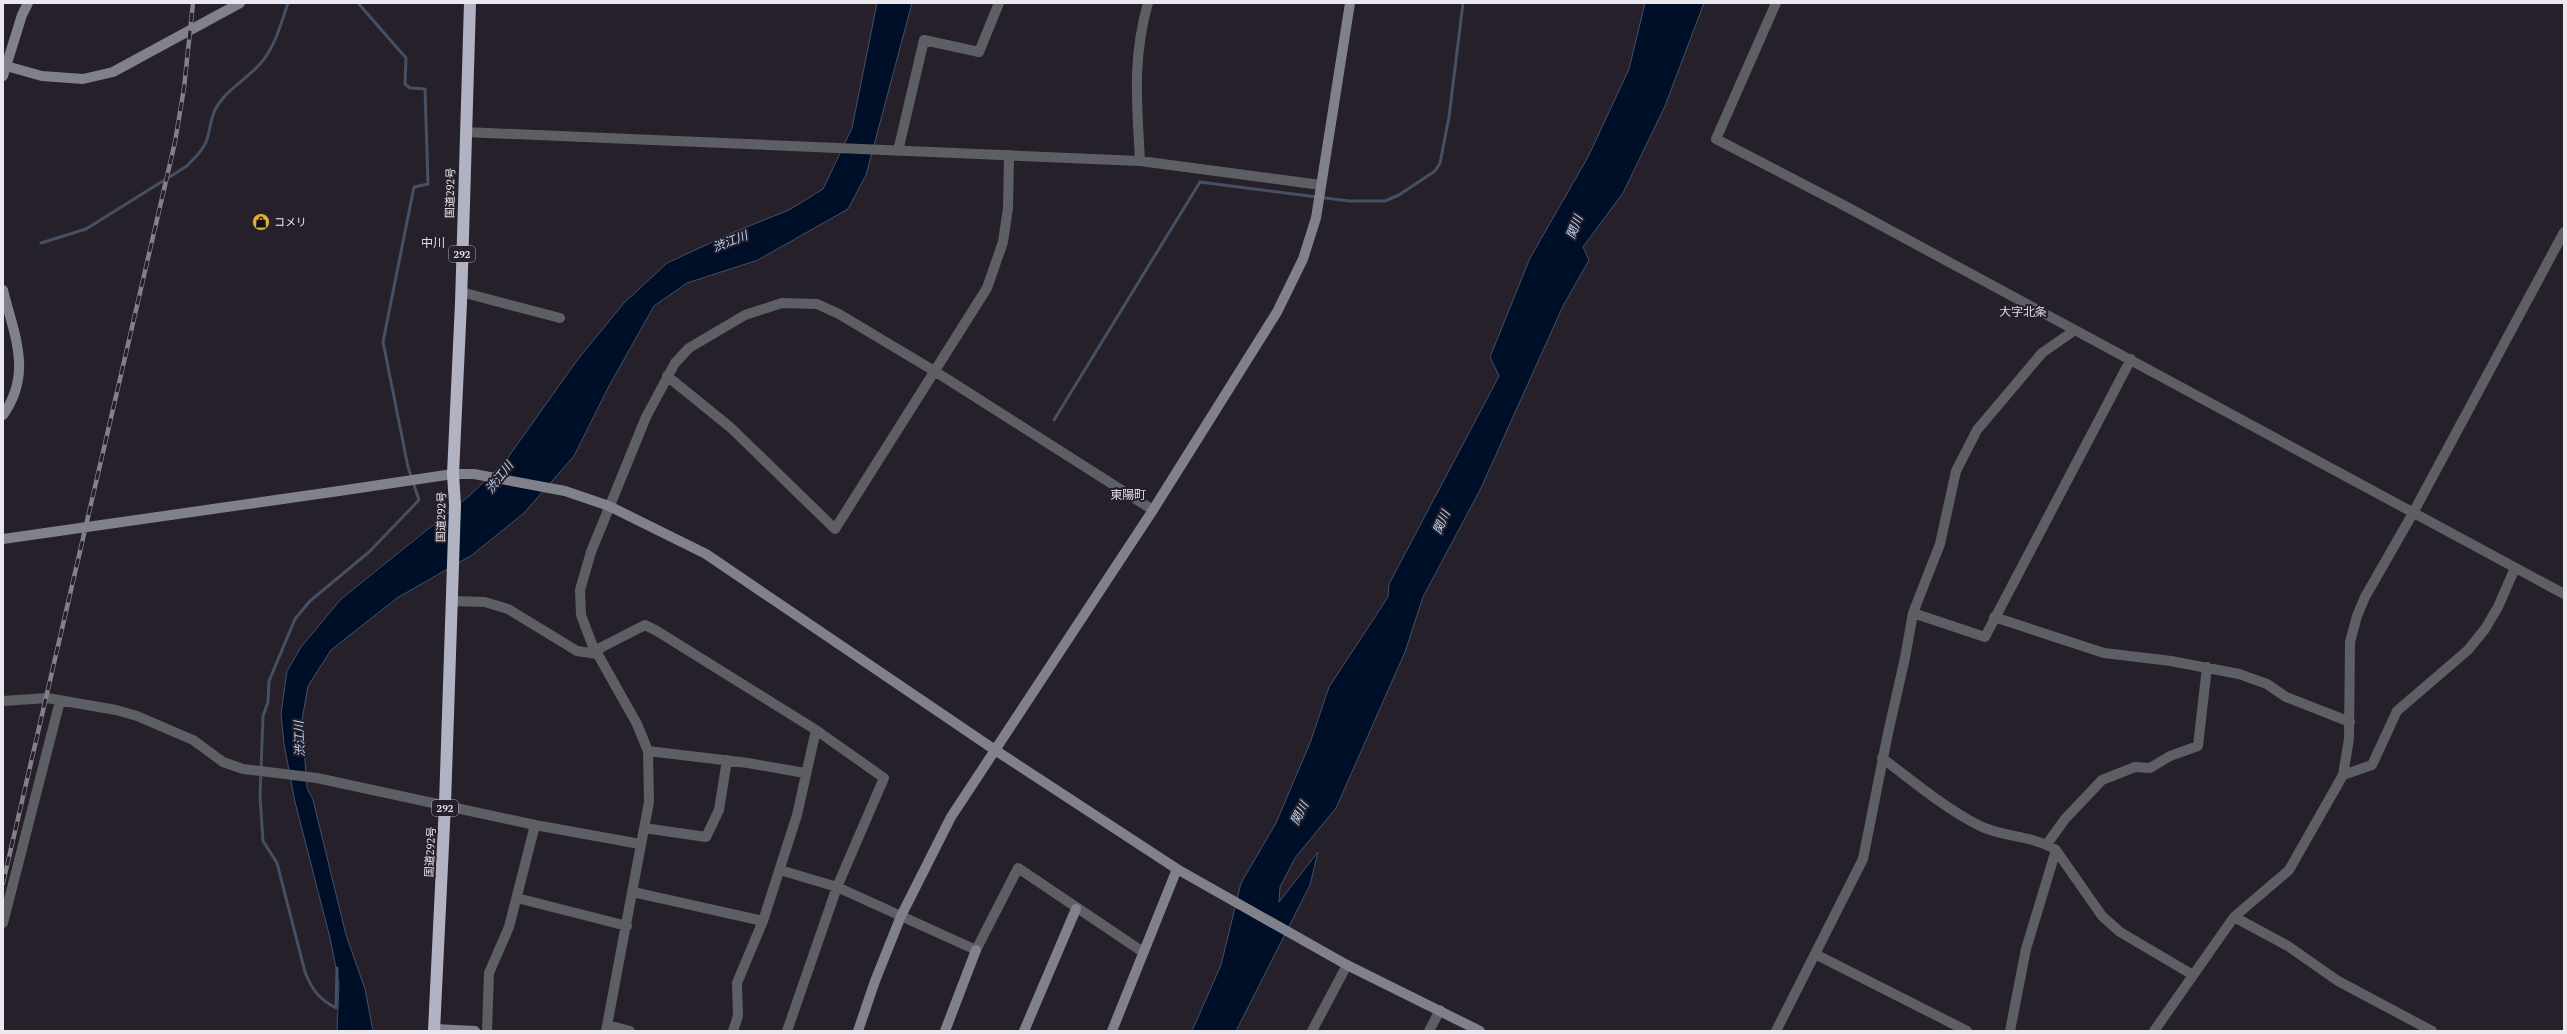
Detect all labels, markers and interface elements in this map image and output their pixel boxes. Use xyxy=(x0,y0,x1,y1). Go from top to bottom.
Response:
street label: 国道292号 xyxy=(443,168,457,218)
water label: 関川 xyxy=(1563,211,1586,241)
shop icon: コメリ xyxy=(251,212,271,232)
place label: コメリ xyxy=(274,215,307,229)
water label: 渋江川 xyxy=(711,227,751,254)
district label: 中川 xyxy=(421,235,445,250)
road number: 292 xyxy=(449,246,475,262)
district label: 大字北条 xyxy=(1999,304,2047,319)
water label: 渋江川 xyxy=(482,457,517,496)
district label: 東陽町 xyxy=(1110,487,1146,502)
street label: 国道292号 xyxy=(434,492,448,542)
water label: 関川 xyxy=(1429,506,1454,536)
water label: 渋江川 xyxy=(291,719,307,757)
water label: 関川 xyxy=(1287,797,1312,827)
road number: 292 xyxy=(432,800,458,816)
street label: 国道292号 xyxy=(422,826,438,878)

